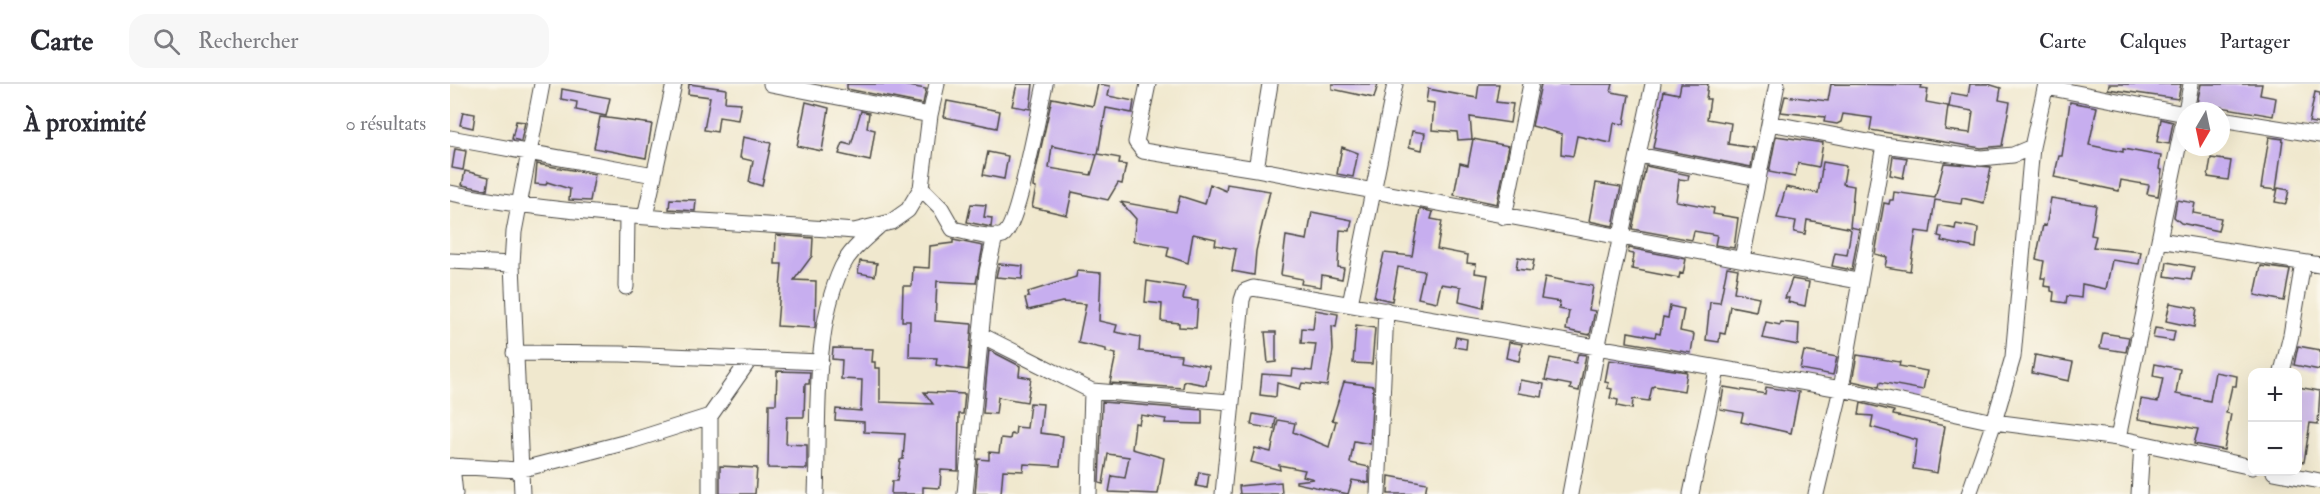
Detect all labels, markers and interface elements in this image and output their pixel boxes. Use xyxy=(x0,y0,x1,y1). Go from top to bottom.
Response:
search box xyxy=(129,14,549,68)
text: Carte xyxy=(30,24,93,59)
icon: search xyxy=(150,25,183,58)
text: Rechercher xyxy=(198,27,298,55)
text: Carte xyxy=(2039,28,2086,55)
text: Calques xyxy=(2119,28,2186,55)
text: Partager xyxy=(2219,28,2290,55)
north arrow xyxy=(2176,102,2230,156)
text: À proximité xyxy=(24,107,146,139)
text: 0 résultats xyxy=(346,111,426,136)
map controls xyxy=(2248,368,2302,476)
button: + xyxy=(2248,368,2302,422)
button: − xyxy=(2248,422,2302,476)

